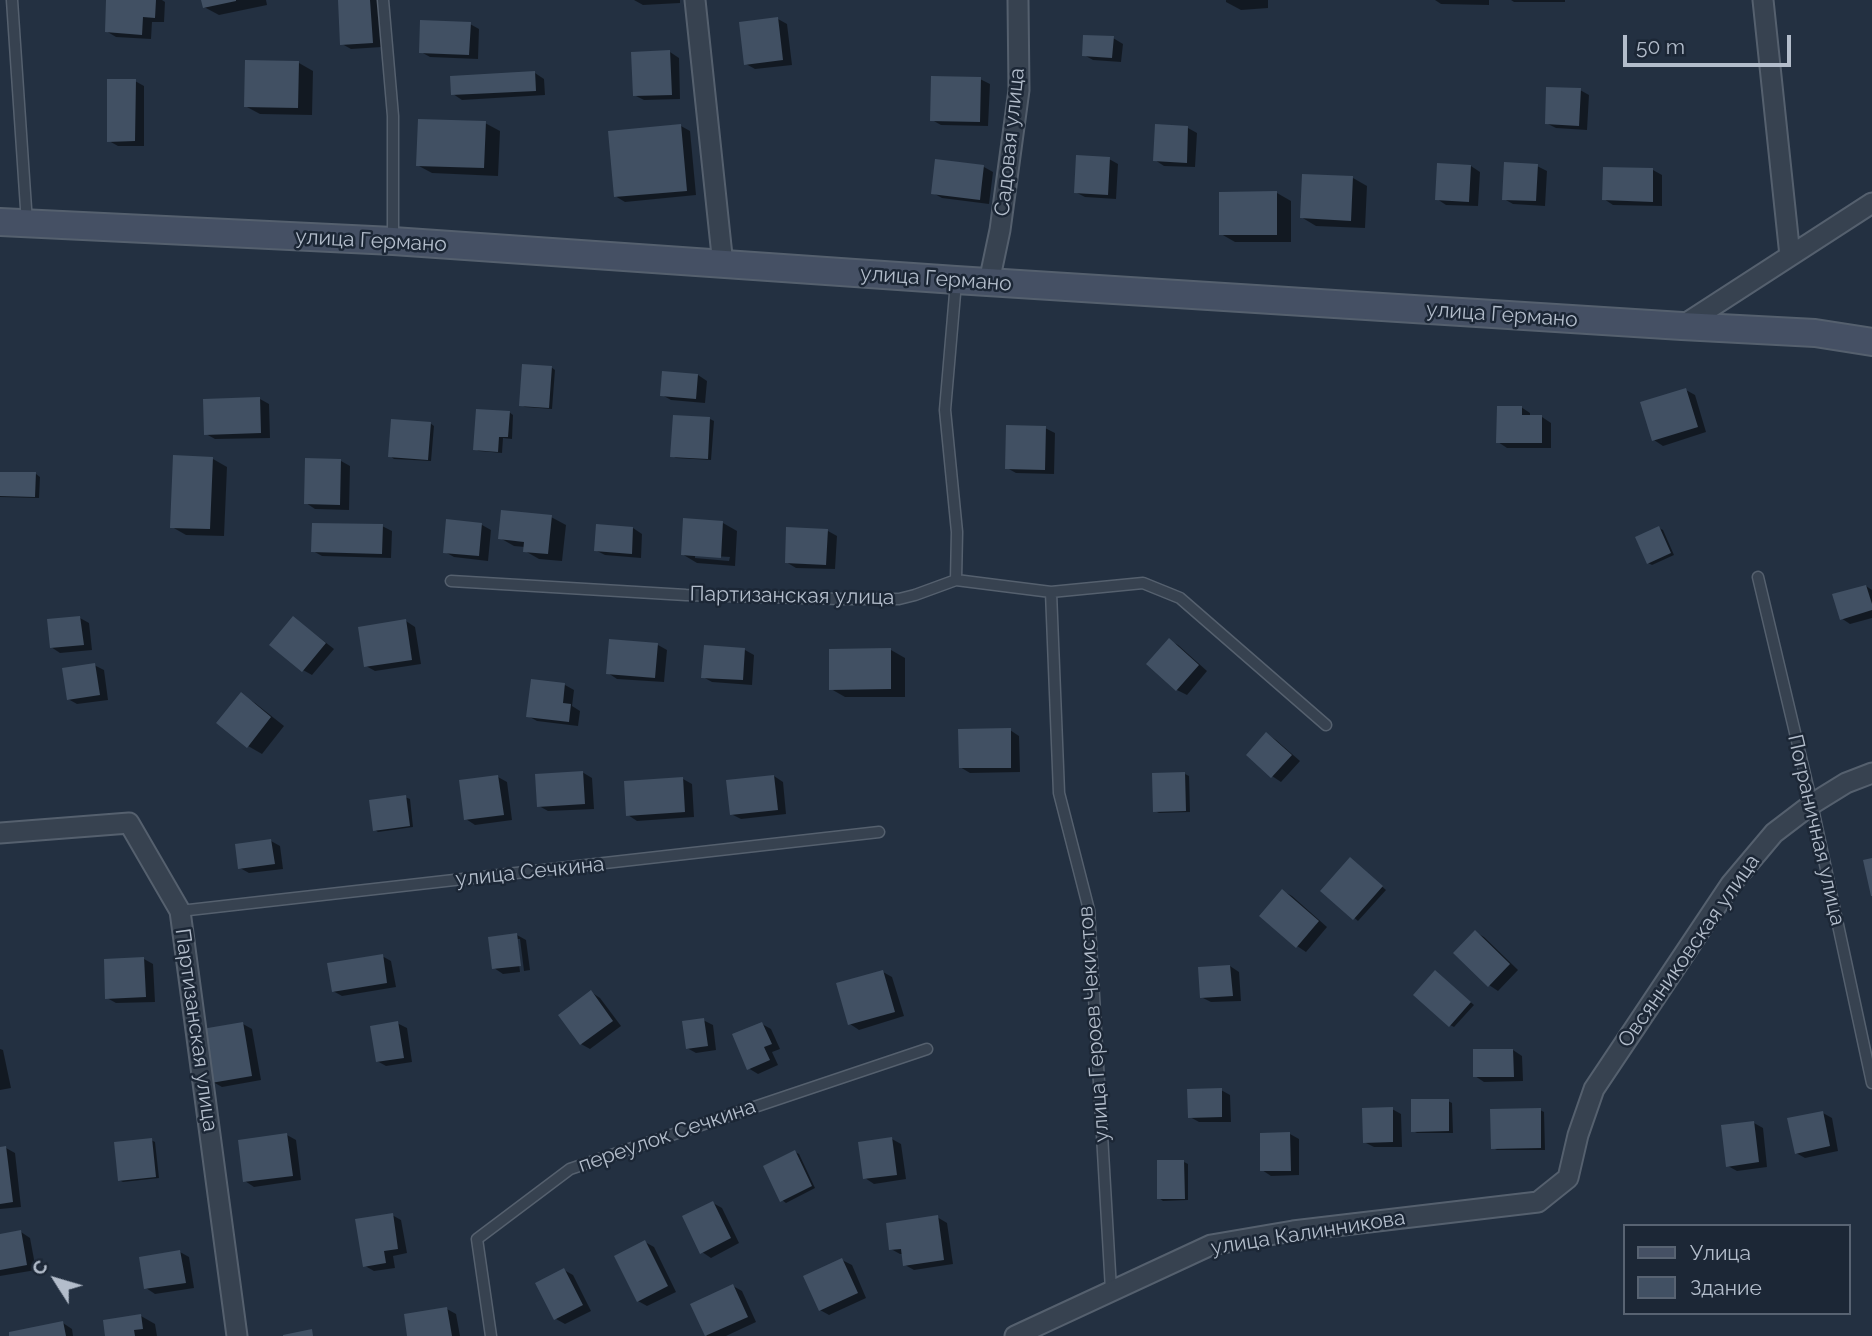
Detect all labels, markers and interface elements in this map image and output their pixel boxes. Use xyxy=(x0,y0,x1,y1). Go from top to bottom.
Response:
scale bar xyxy=(1627,21,1795,65)
text: 50 m xyxy=(1636,34,1685,59)
street label: Садовая улица xyxy=(990,67,1030,217)
street label: улица Германо xyxy=(295,224,447,258)
street label: улица Германо xyxy=(859,261,1013,297)
street label: улица Германо xyxy=(1425,297,1579,333)
street label: Партизанская улица xyxy=(689,582,895,610)
street label: Пограничная улица xyxy=(1782,732,1850,928)
street label: Овсянниковская улица xyxy=(1613,850,1765,1052)
street label: улица Сечкина xyxy=(454,852,606,892)
street label: улица Героев Чекистов xyxy=(1073,905,1115,1143)
street label: Партизанская улица xyxy=(169,927,223,1133)
street label: переулок Сечкина xyxy=(575,1094,759,1178)
street label: улица Калинникова xyxy=(1209,1205,1407,1261)
legend xyxy=(1624,1224,1851,1315)
text: Улица xyxy=(1690,1240,1751,1265)
north arrow xyxy=(21,1245,91,1315)
text: С xyxy=(27,1256,52,1279)
text: Здание xyxy=(1690,1275,1762,1300)

